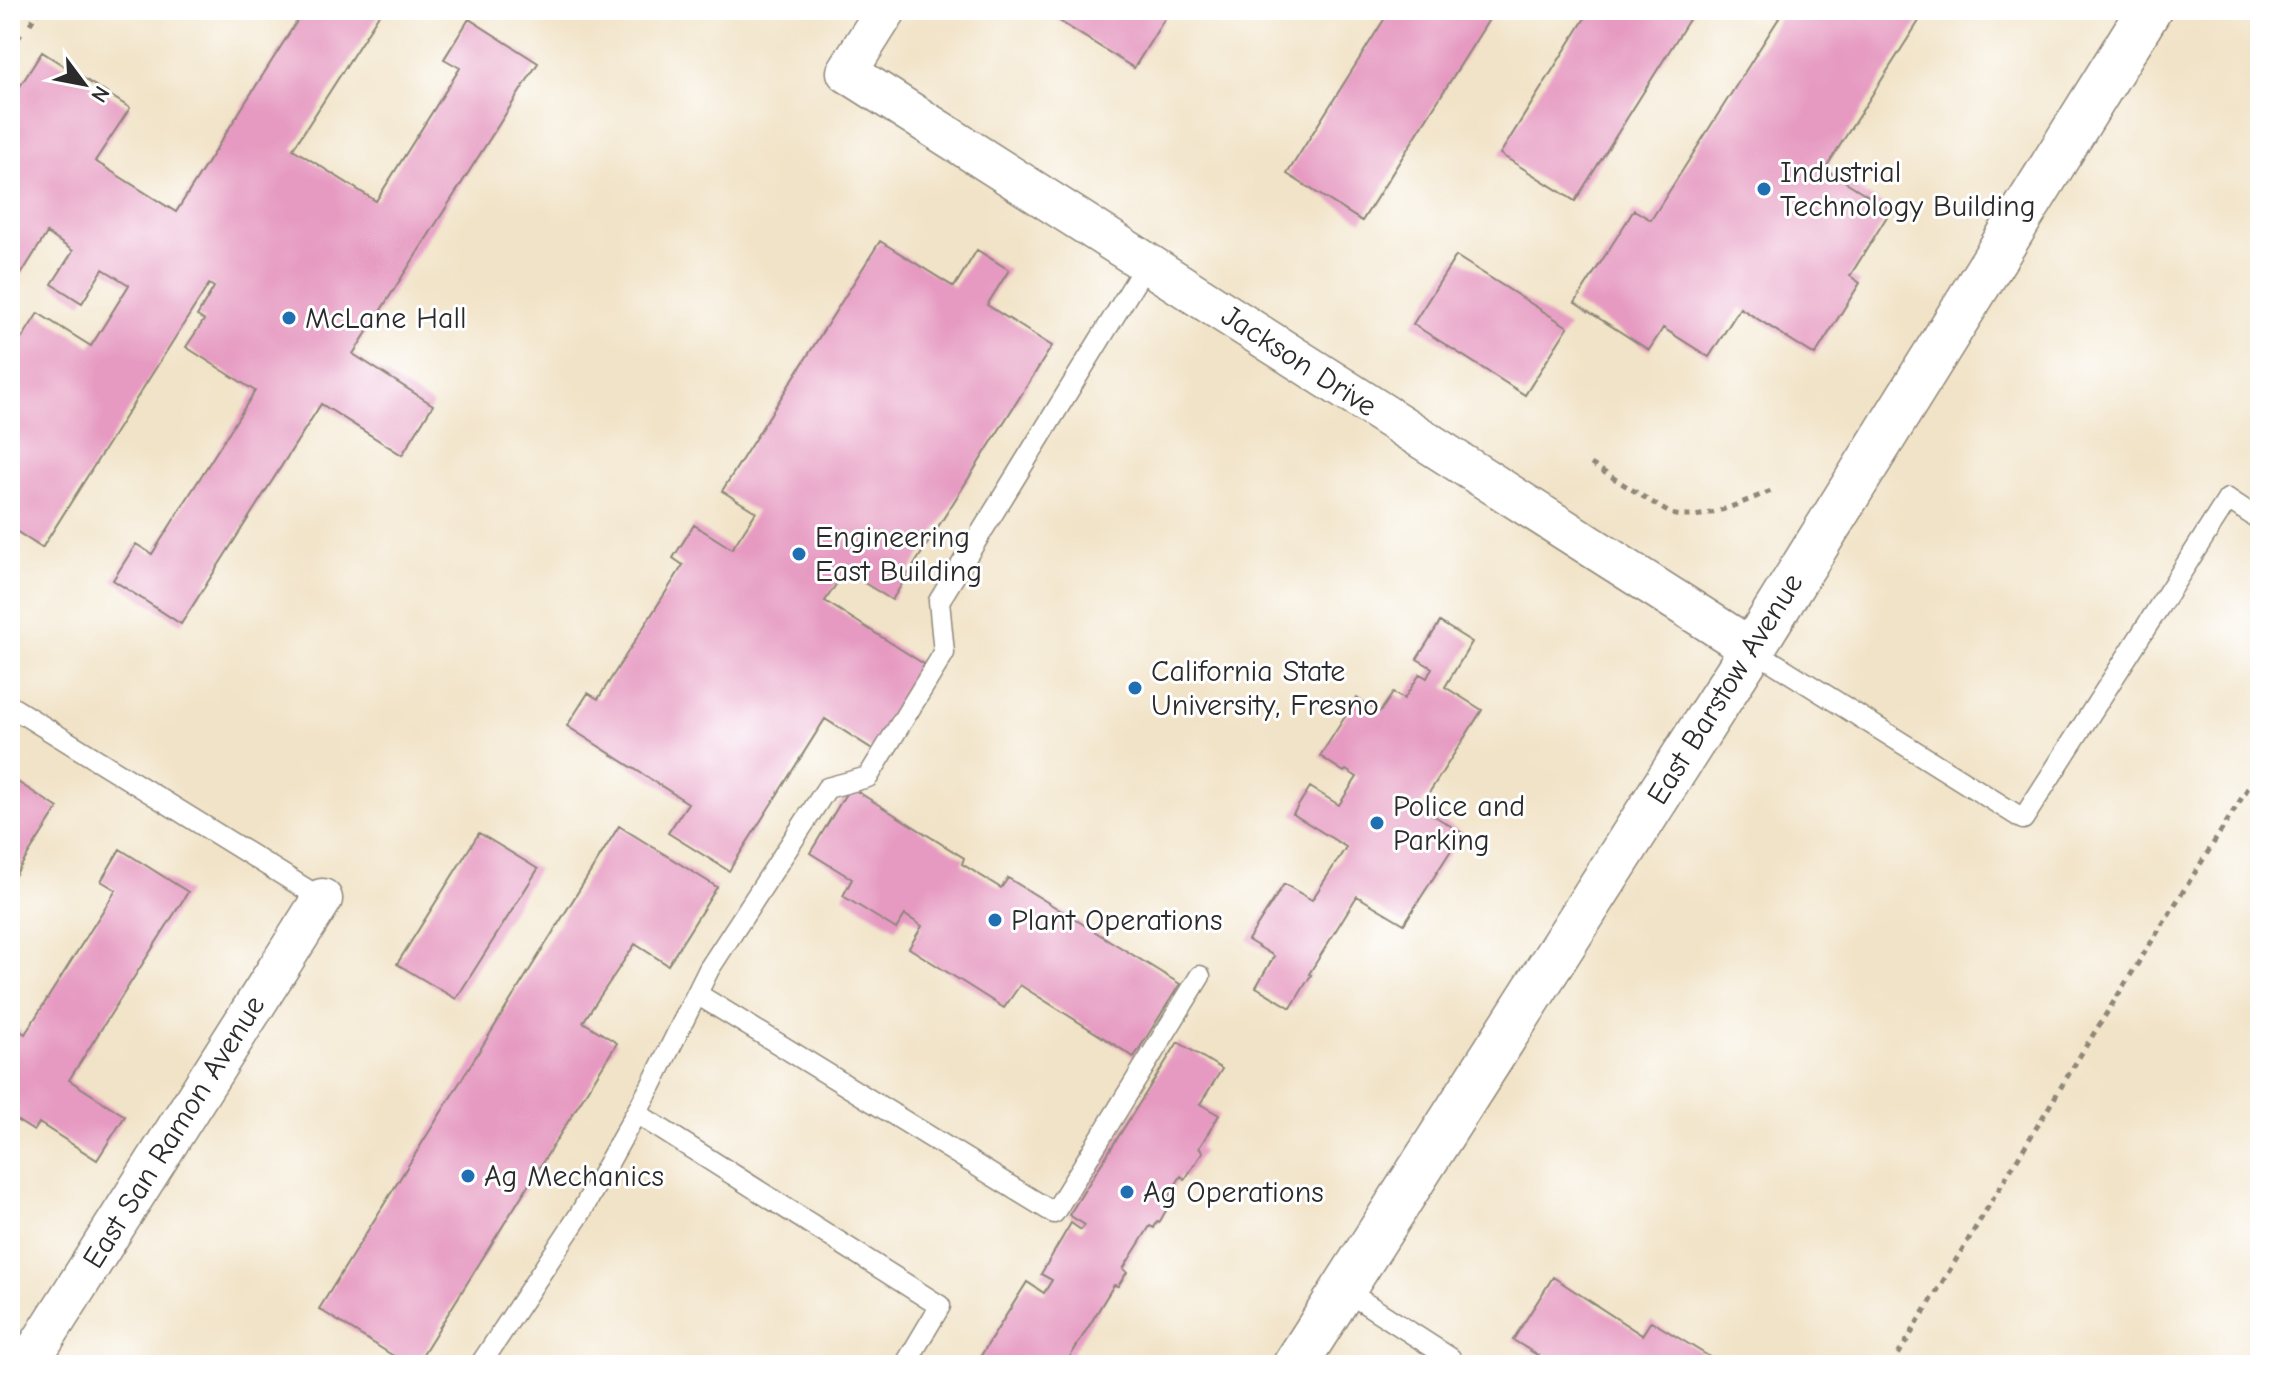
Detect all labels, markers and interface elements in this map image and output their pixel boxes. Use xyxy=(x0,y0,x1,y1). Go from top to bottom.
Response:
north arrow xyxy=(44,44,124,124)
text: N xyxy=(85,81,115,107)
place label: Industrial Technology Building xyxy=(1780,155,2036,224)
marker: Industrial Technology Building xyxy=(1755,180,1773,198)
street label: Jackson Drive xyxy=(1215,298,1383,424)
place label: McLane Hall xyxy=(305,301,467,336)
marker: McLane Hall xyxy=(280,309,298,327)
place label: Engineering East Building xyxy=(815,520,982,589)
marker: Engineering East Building xyxy=(790,545,808,563)
street label: East Barstow Avenue xyxy=(1640,567,1810,811)
place label: California State University, Fresno xyxy=(1151,654,1379,723)
marker: California State University, Fresno xyxy=(1126,679,1144,697)
place label: Police and Parking xyxy=(1393,789,1525,858)
marker: Police and Parking xyxy=(1368,814,1386,832)
place label: Plant Operations xyxy=(1011,903,1222,938)
marker: Plant Operations xyxy=(986,911,1004,929)
street label: East San Ramon Avenue xyxy=(76,989,272,1275)
place label: Ag Mechanics xyxy=(484,1159,664,1194)
marker: Ag Mechanics xyxy=(459,1167,477,1185)
place label: Ag Operations xyxy=(1143,1175,1324,1210)
marker: Ag Operations xyxy=(1118,1183,1136,1201)

